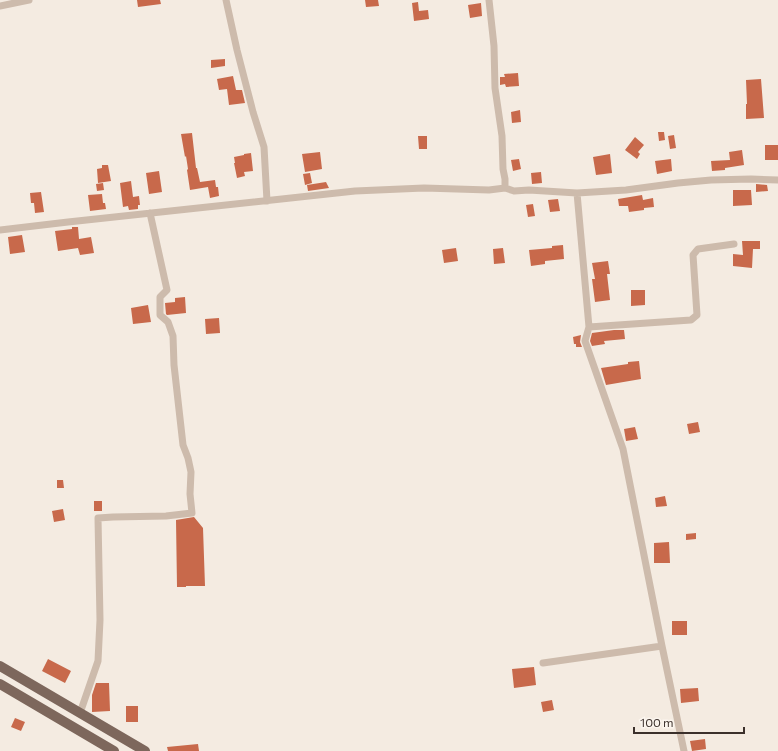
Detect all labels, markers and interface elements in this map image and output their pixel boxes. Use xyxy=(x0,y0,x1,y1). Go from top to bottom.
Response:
scale bar xyxy=(634,709,744,735)
text: 100 m xyxy=(640,715,674,729)

